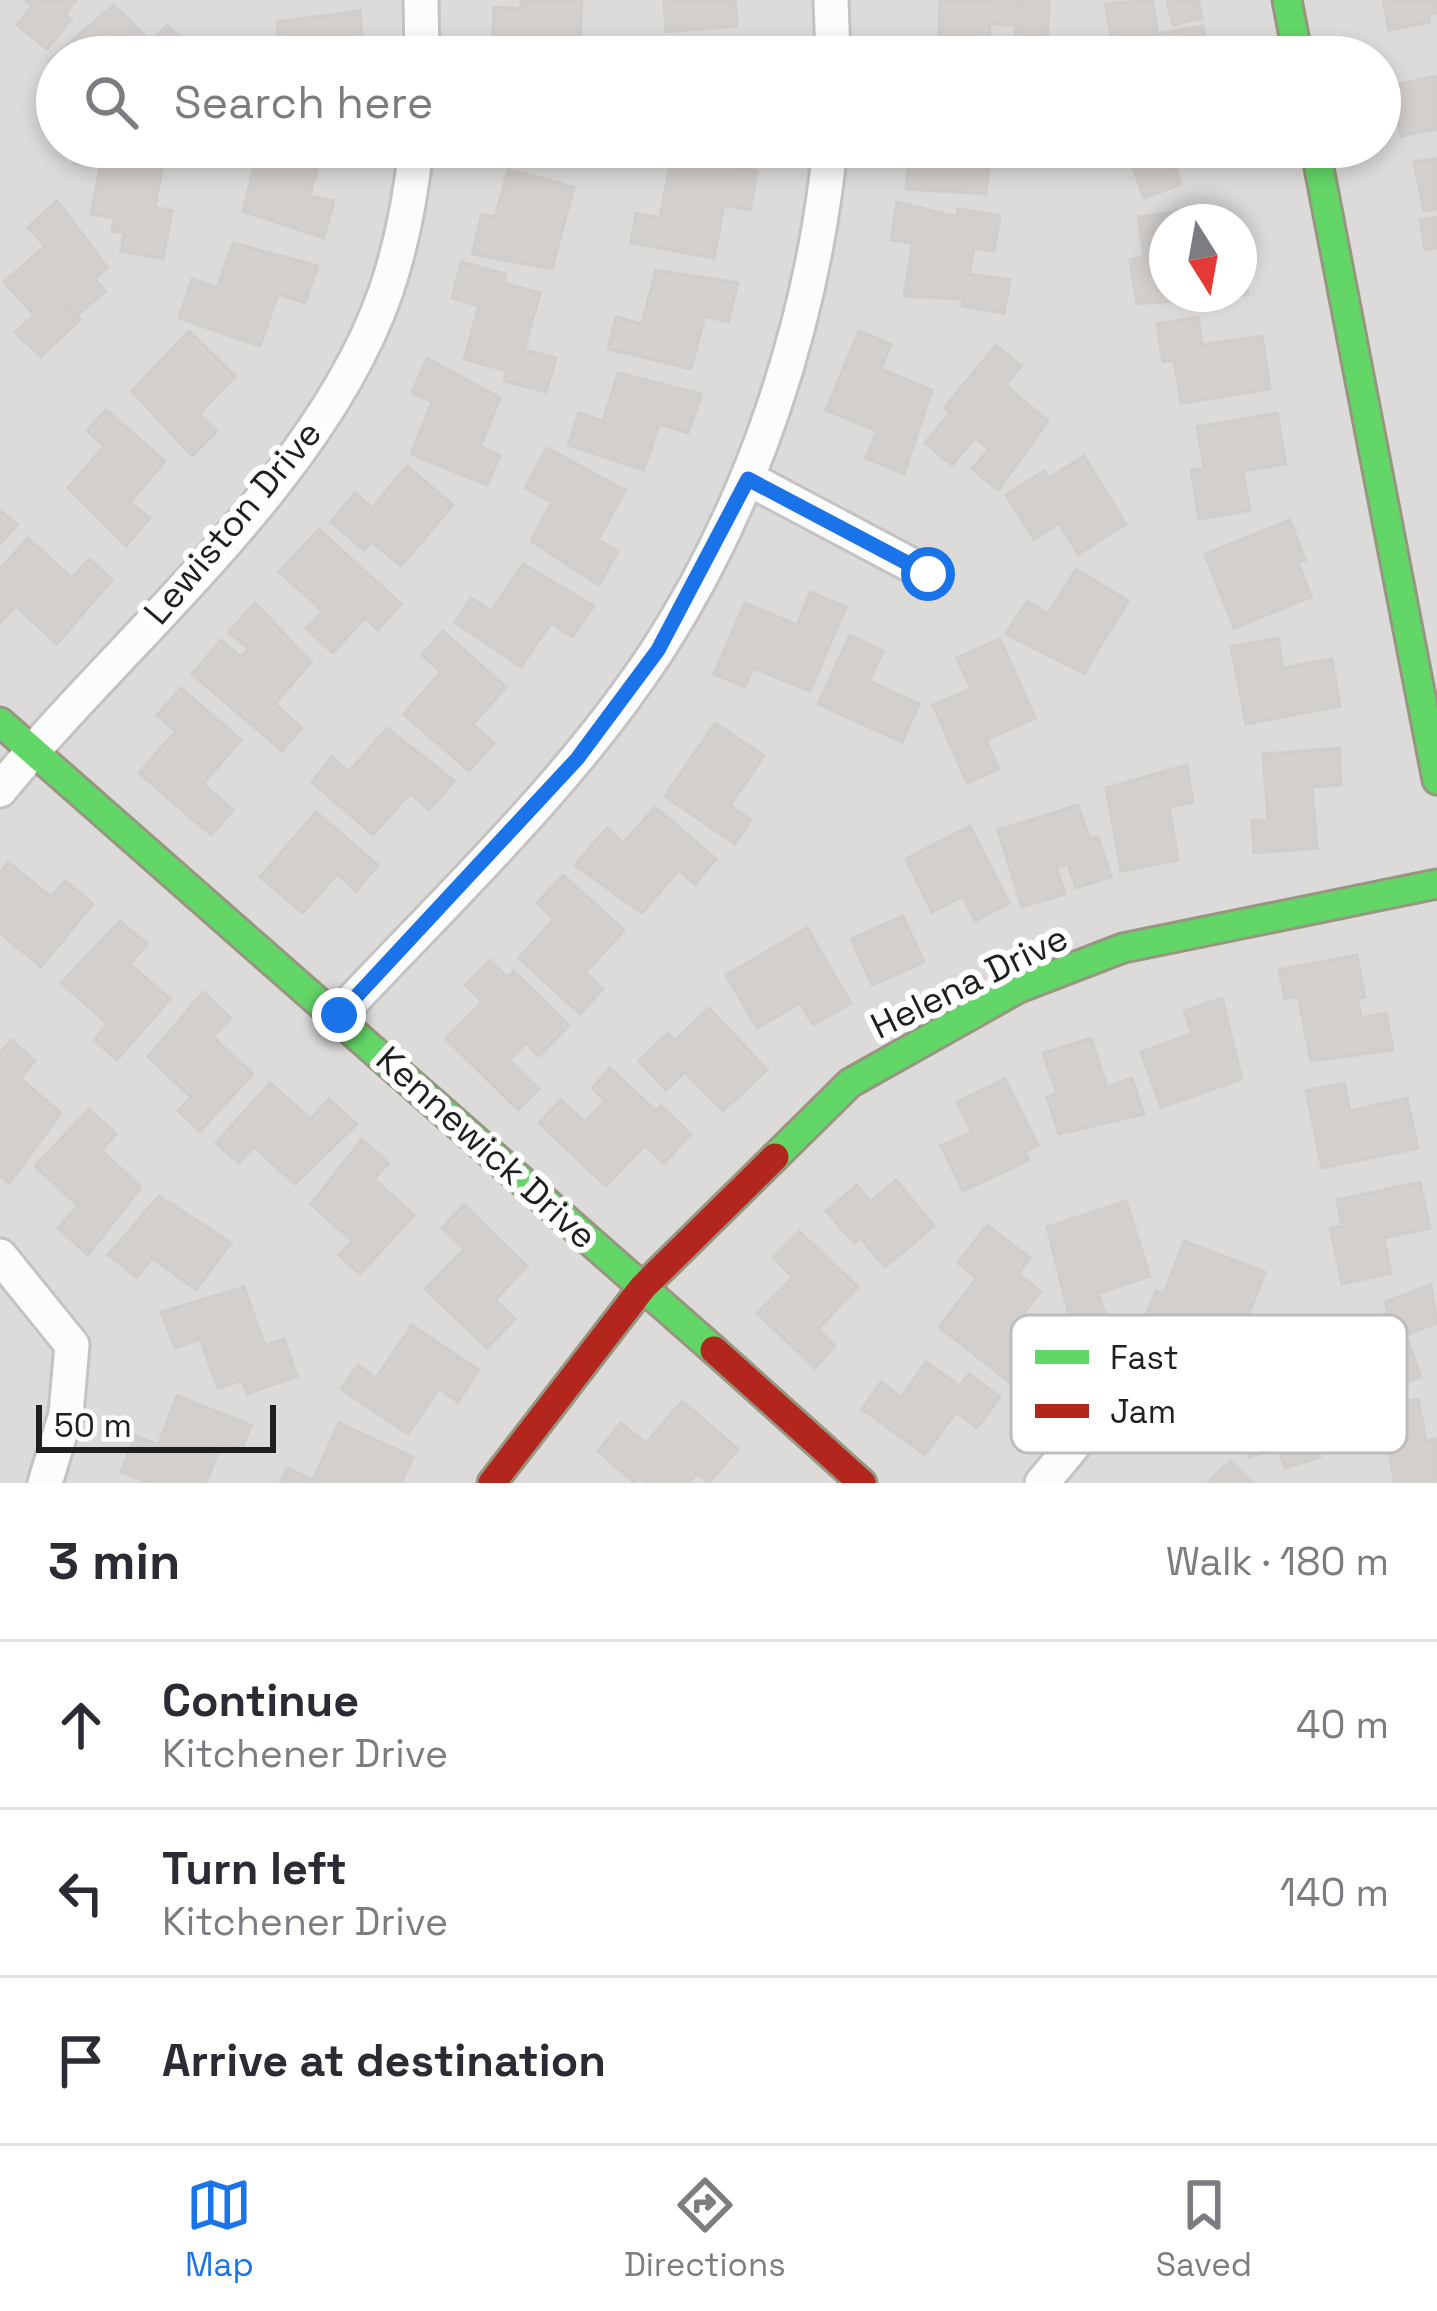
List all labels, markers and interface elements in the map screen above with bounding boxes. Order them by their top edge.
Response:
search box [36,36,1401,168]
icon: search [78,69,144,135]
text: Search here [174,74,433,131]
north arrow [1149,204,1257,312]
street label: Lewiston Drive [134,411,332,634]
route start [901,547,955,601]
street label: Helena Drive [863,914,1075,1049]
route end [312,988,366,1042]
street label: Kennewick Drive [366,1036,606,1259]
legend [1011,1315,1407,1453]
text: Fast [1110,1337,1179,1379]
text: Jam [1110,1391,1176,1433]
scale bar [36,1399,276,1452]
text: 50 m [54,1405,132,1447]
text: 3 min [48,1529,181,1594]
text: Walk · 180 m [1166,1537,1389,1586]
text: Continue [162,1672,359,1729]
icon: ahead [48,1692,114,1758]
text: 40 m [1296,1700,1389,1749]
text: Kitchener Drive [162,1729,448,1778]
text: Turn left [162,1840,347,1897]
icon: left [48,1860,114,1926]
text: 140 m [1280,1868,1389,1917]
text: Kitchener Drive [162,1897,448,1946]
icon: arrive [48,2028,114,2094]
text: Arrive at destination [162,2032,606,2089]
tab: Map [185,2172,254,2286]
tab: Directions [624,2172,786,2286]
tab: Saved [1156,2172,1252,2286]

